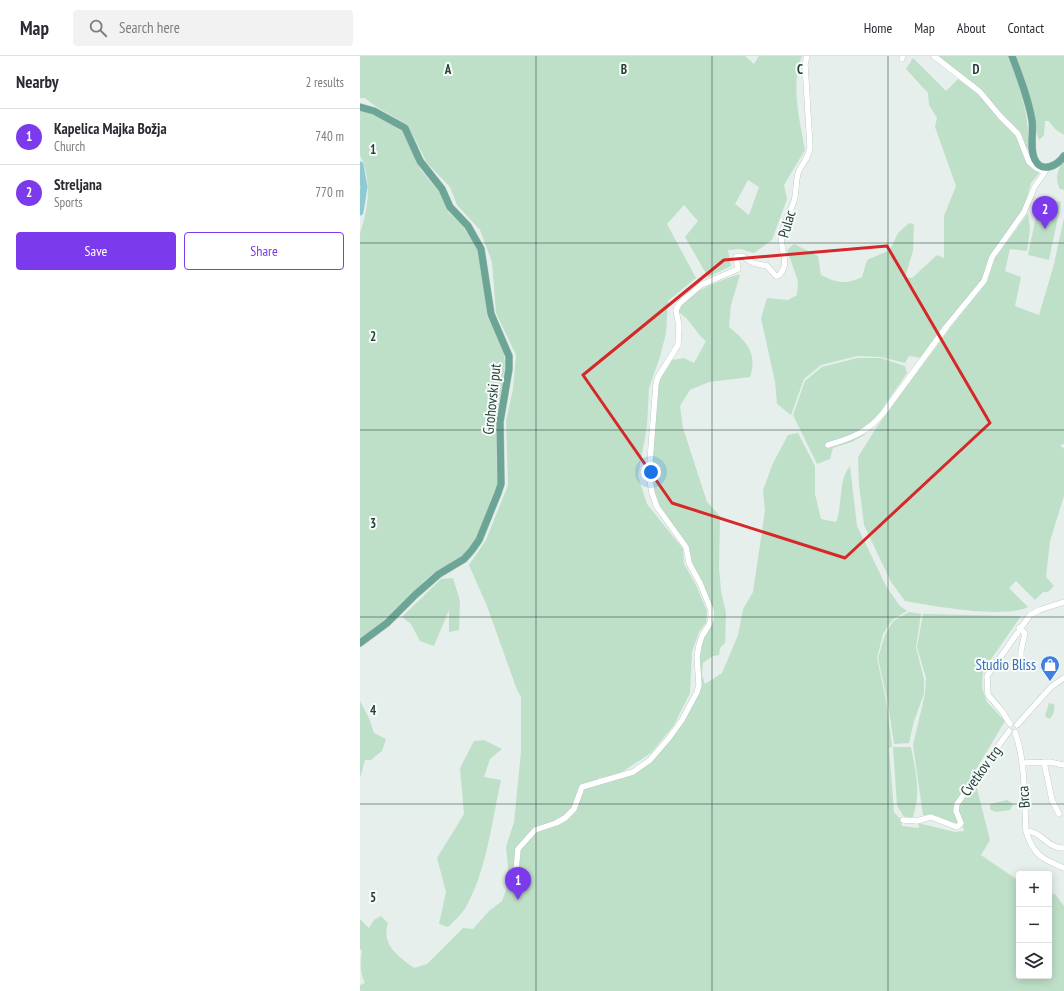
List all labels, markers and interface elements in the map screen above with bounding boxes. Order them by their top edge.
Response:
search box [73,10,353,46]
text: Map [20,16,49,40]
icon: search [87,17,109,39]
text: Search here [119,18,180,37]
text: Home [864,19,892,37]
text: Map [914,19,935,37]
text: About [957,19,986,37]
text: Contact [1008,19,1044,37]
text: A [444,61,452,78]
text: B [621,61,627,78]
text: C [797,61,803,78]
text: D [973,61,980,78]
text: Nearby [16,71,59,93]
text: 2 results [305,74,344,91]
text: Kapelica Majka Božja [54,119,167,138]
text: 1 [26,128,32,145]
text: 740 m [315,128,344,145]
text: Church [54,138,85,155]
text: 1 [370,141,376,158]
text: Streljana [54,175,102,194]
text: 2 [26,184,32,201]
text: 770 m [315,184,344,201]
text: Sports [54,194,83,211]
pin: 2 [1032,196,1058,229]
street label: Pulac [774,207,800,240]
button: Save [16,232,176,270]
button: Share [184,232,344,270]
text: 2 [370,328,376,345]
street label: Grohovski put [478,363,505,435]
your location [641,462,661,482]
text: 3 [370,515,376,532]
shop icon: Studio Bliss [1039,654,1061,682]
place label: Studio Bliss [976,655,1036,674]
text: 4 [370,702,377,719]
street label: Cvetkov trg [956,742,1005,800]
street label: Brca [1013,785,1034,809]
pin: 1 [505,867,531,900]
map controls [1016,871,1052,979]
button: + [1016,871,1052,907]
text: 5 [370,889,376,906]
button: − [1016,907,1052,943]
button: layers [1016,943,1052,979]

